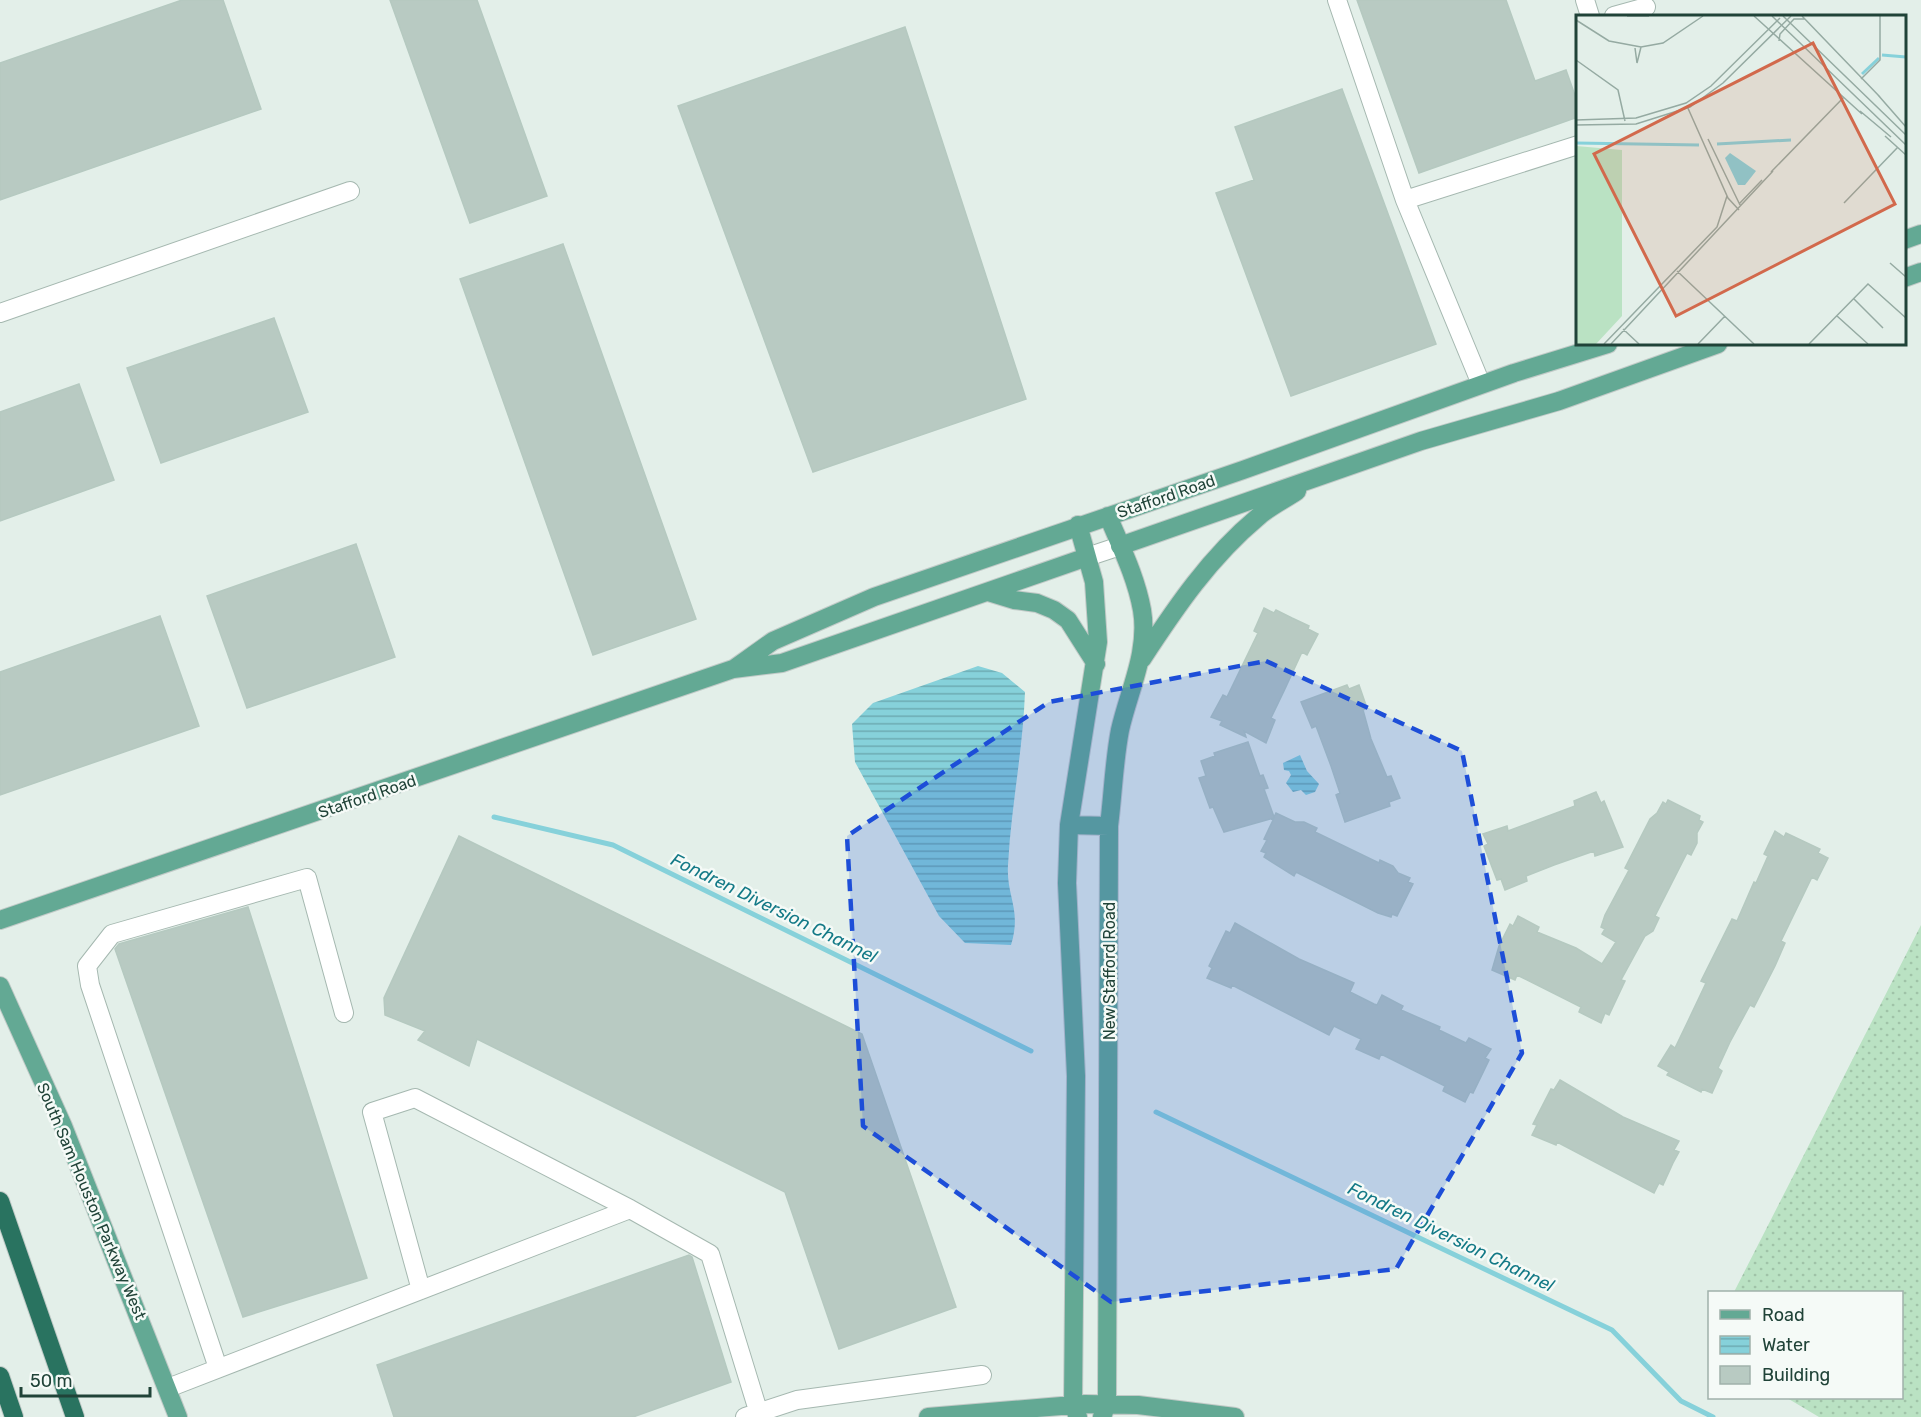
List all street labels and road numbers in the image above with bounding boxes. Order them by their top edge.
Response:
street label: Stafford Road [1115,471,1218,522]
street label: Stafford Road [316,771,419,822]
street label: New Stafford Road [1100,902,1119,1040]
street label: South Sam Houston Parkway West [33,1080,150,1323]

